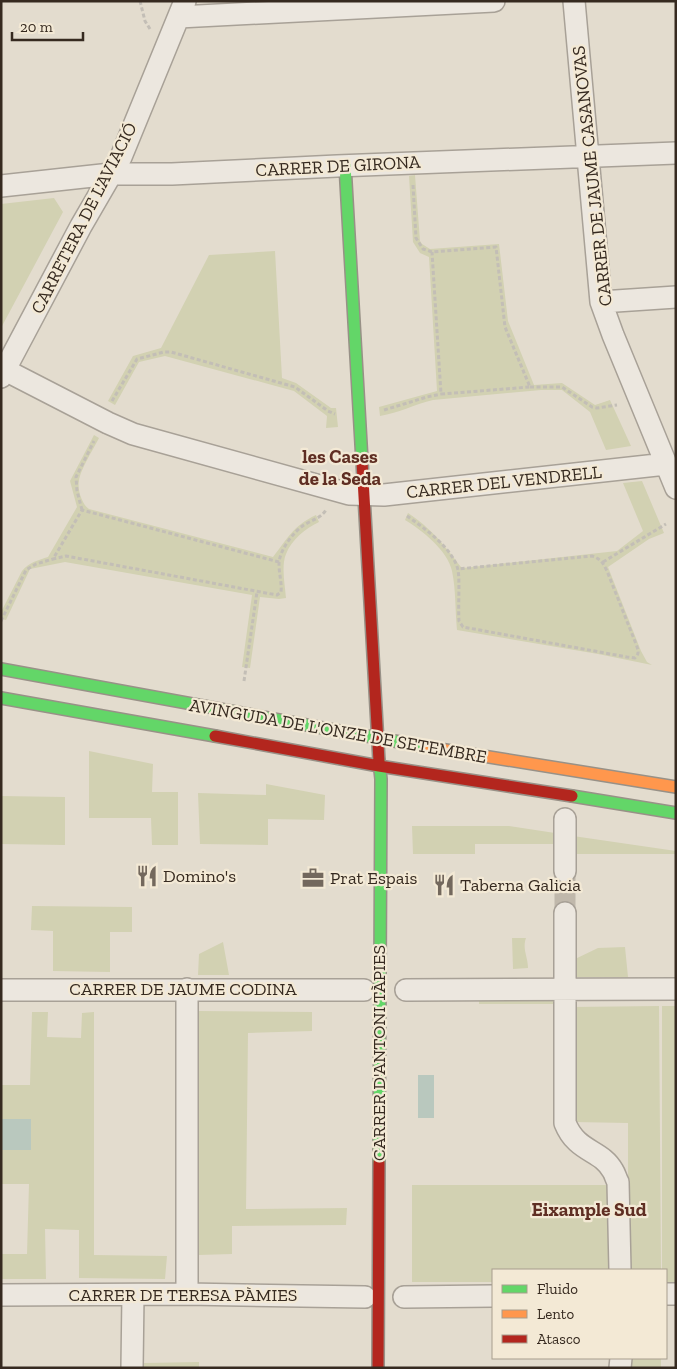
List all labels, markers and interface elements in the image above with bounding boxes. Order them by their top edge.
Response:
scale bar [12,10,84,42]
text: 20 m [20,18,53,36]
street label: CARRER DE JAUME CASANOVAS [567,45,617,307]
street label: CARRETERA DE L'AVIACIÓ [26,119,142,317]
street label: CARRER DE GIRONA [255,151,421,181]
district label: les Cases de la Seda [299,445,382,490]
street label: CARRER DEL VENDRELL [405,461,603,503]
street label: AVINGUDA DE L'ONZE DE SETEMBRE [188,694,488,768]
restaurant icon: Domino's [134,863,160,889]
place label: Domino's [163,865,236,887]
office icon: Prat Espais [300,865,326,891]
place label: Prat Espais [330,867,417,889]
restaurant icon: Taberna Galicia [431,872,457,898]
place label: Taberna Galicia [460,874,581,896]
street label: CARRER D'ANTONI TÀPIES [368,945,390,1161]
street label: CARRER DE JAUME CODINA [69,978,297,1000]
district label: Eixample Sud [532,1198,647,1221]
legend [492,1269,667,1359]
text: Fluido [537,1280,578,1298]
street label: CARRER DE TERESA PÀMIES [69,1284,297,1306]
text: Lento [537,1305,574,1323]
text: Atasco [537,1330,581,1348]

